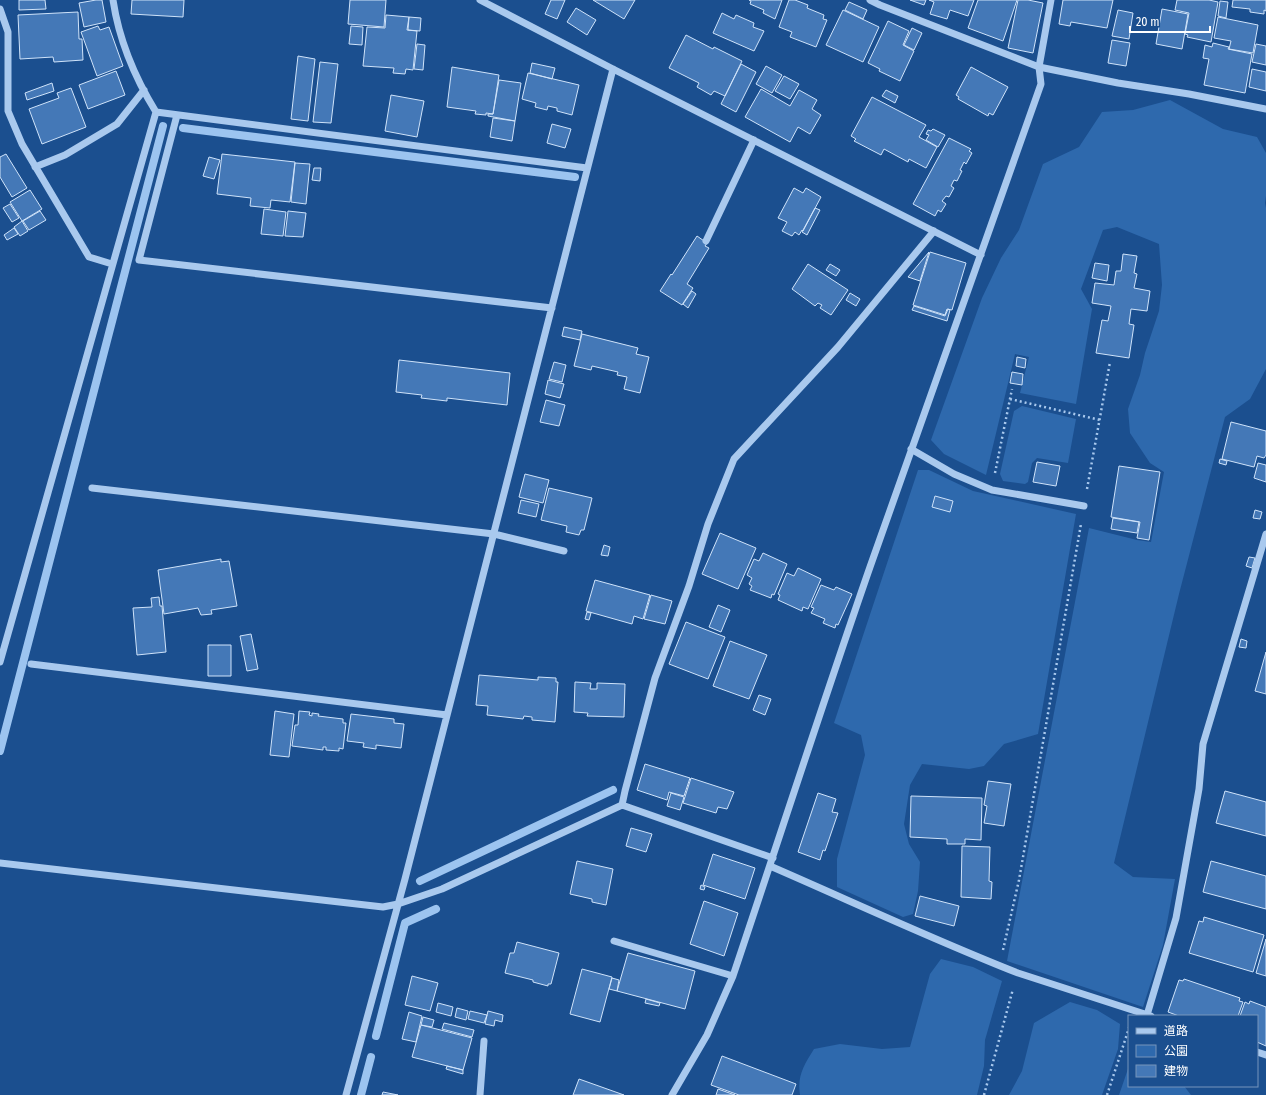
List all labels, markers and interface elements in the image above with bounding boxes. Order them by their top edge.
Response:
scale bar [1130,8,1210,34]
text: 20 m [1136,15,1160,29]
legend [1128,1015,1258,1087]
text: 道路 [1164,1024,1188,1038]
text: 公園 [1164,1044,1188,1058]
text: 建物 [1164,1064,1188,1078]

